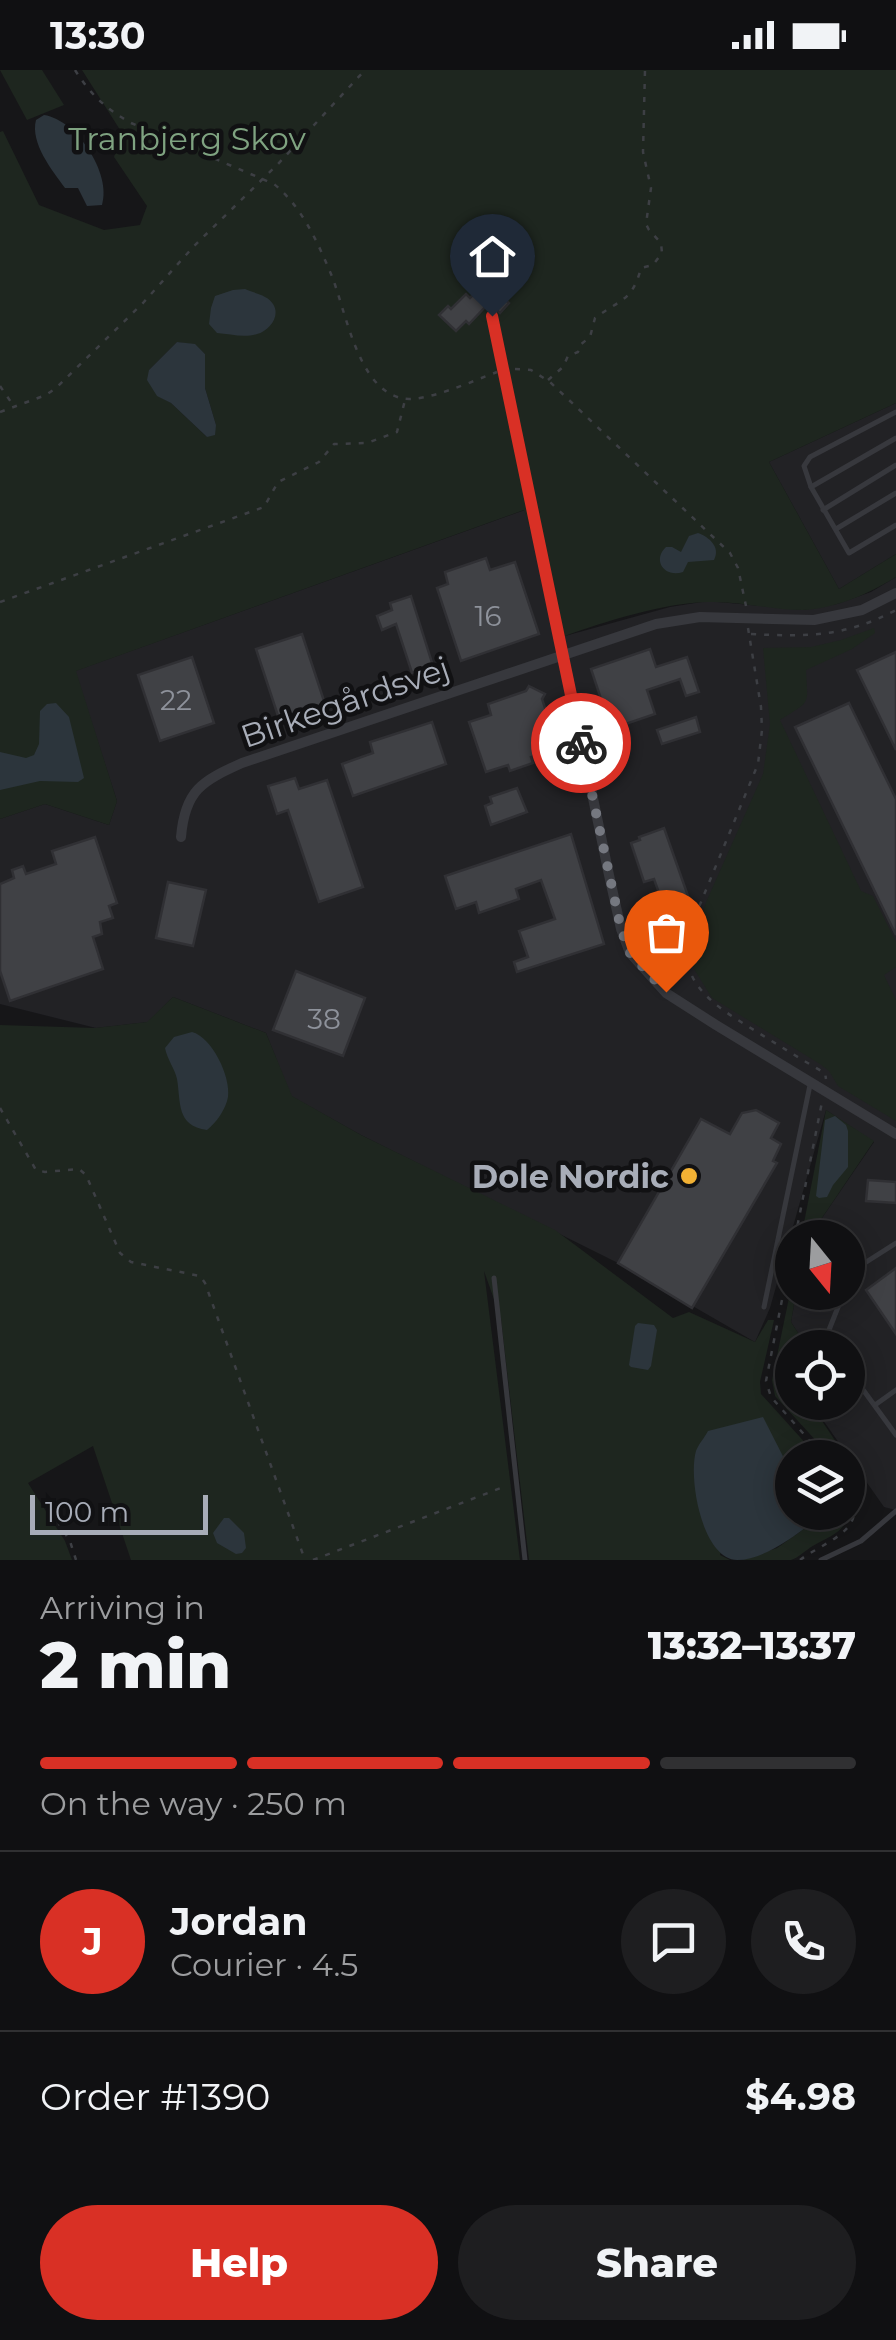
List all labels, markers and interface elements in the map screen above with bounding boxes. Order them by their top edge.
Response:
text: 13:30 [50,12,146,59]
park label: Tranbjerg Skov [68,119,306,158]
pin [450,214,535,317]
icon: home [465,229,520,284]
house number: 16 [474,599,502,633]
street label: Birkegårdsvej [236,648,454,756]
house number: 22 [160,683,192,717]
courier [531,693,631,793]
icon: bike [554,716,609,771]
pin [624,890,709,993]
icon: bag [639,905,694,960]
house number: 38 [307,1002,341,1036]
place label: Dole Nordic [472,1157,669,1196]
marker: Dole Nordic [678,1165,700,1187]
north arrow [775,1220,865,1310]
map controls [775,1220,865,1530]
button: locate [775,1330,865,1420]
button: layers [775,1440,865,1530]
scale bar [30,1490,208,1534]
text: 100 m [45,1495,129,1529]
text: Arriving in [40,1588,205,1627]
text: 13:32–13:37 [648,1622,856,1669]
text: 2 min [40,1625,231,1704]
text: On the way · 250 m [40,1784,347,1823]
button: chat [621,1889,726,1994]
button: phone [751,1889,856,1994]
text: Jordan [170,1898,308,1945]
text: J [82,1918,103,1965]
text: Courier · 4.5 [170,1945,358,1984]
text: Order #1390 [40,2073,270,2120]
text: $4.98 [745,2073,856,2120]
button: Help [40,2205,438,2320]
button: Share [458,2205,856,2320]

